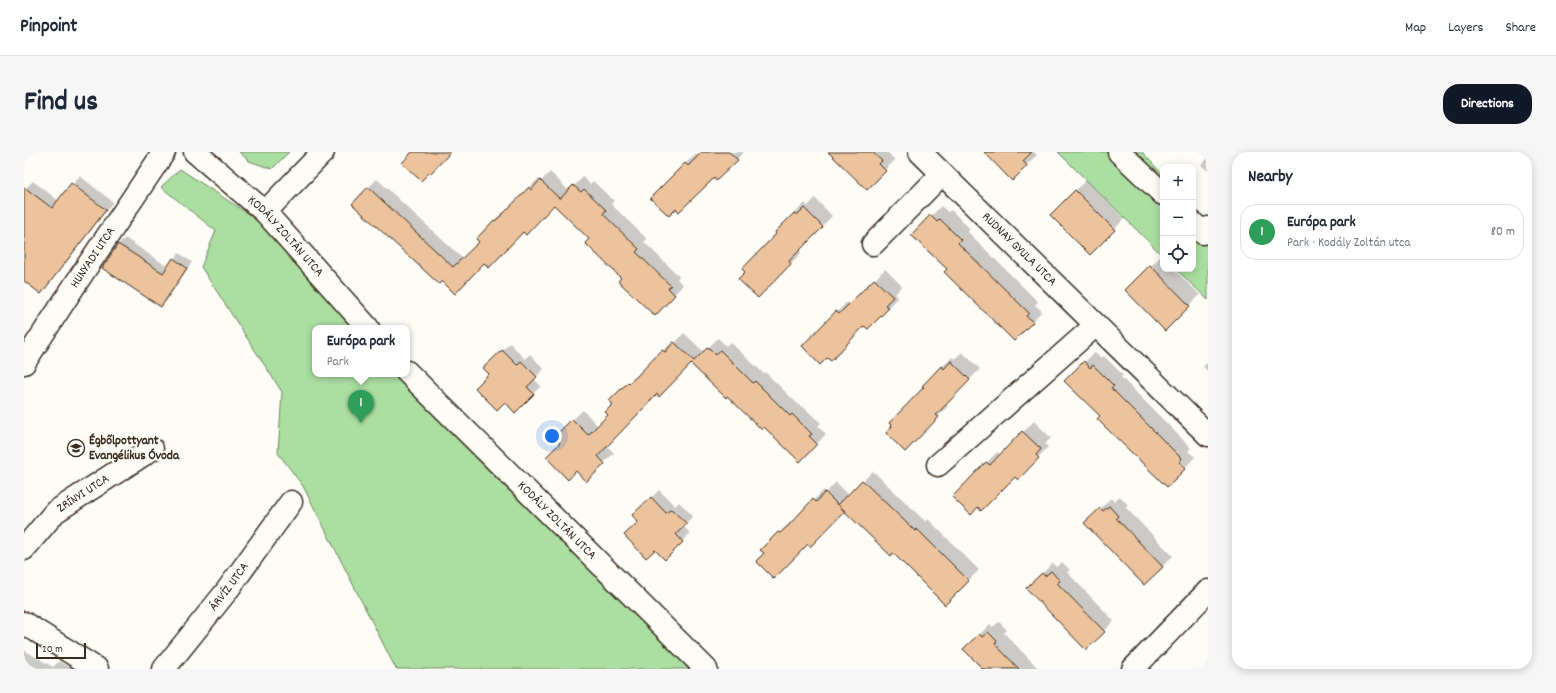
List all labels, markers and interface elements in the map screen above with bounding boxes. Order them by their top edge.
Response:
text: Pinpoint [20,14,77,41]
text: Map [1405,18,1426,38]
text: Layers [1448,18,1483,38]
text: Share [1505,18,1536,38]
text: Find us [24,84,98,124]
button: Directions [1443,84,1532,124]
map controls [1160,164,1196,272]
button: + [1160,164,1196,200]
text: Nearby [1248,166,1292,190]
street label: KODÁLY ZOLTÁN UTCA [243,191,328,281]
button: − [1160,200,1196,236]
street label: RUDNAY GYULA UTCA [977,208,1061,291]
text: Európa park [1287,212,1356,234]
street label: HUNYADI UTCA [66,223,120,292]
text: 1 [1261,223,1263,242]
text: 80 m [1491,223,1515,242]
text: Park · Kodály Zoltán utca [1287,234,1410,253]
button: locate [1160,236,1196,272]
popup [312,325,410,377]
text: Európa park [327,331,395,353]
text: Park [327,353,349,372]
pin: 1 [348,390,374,423]
your location [542,426,562,446]
place label: Égbőlpottyant Evangélikus Óvoda [89,432,180,466]
school or university icon: Égbőlpottyant Evangélikus Óvoda [66,438,86,458]
street label: ZRÍNYI UTCA [53,470,113,518]
street label: KODÁLY ZOLTÁN UTCA [513,477,601,564]
street label: ÁRVÍZ UTCA [205,558,254,615]
scale bar [36,641,86,660]
text: 20 m [42,642,63,658]

